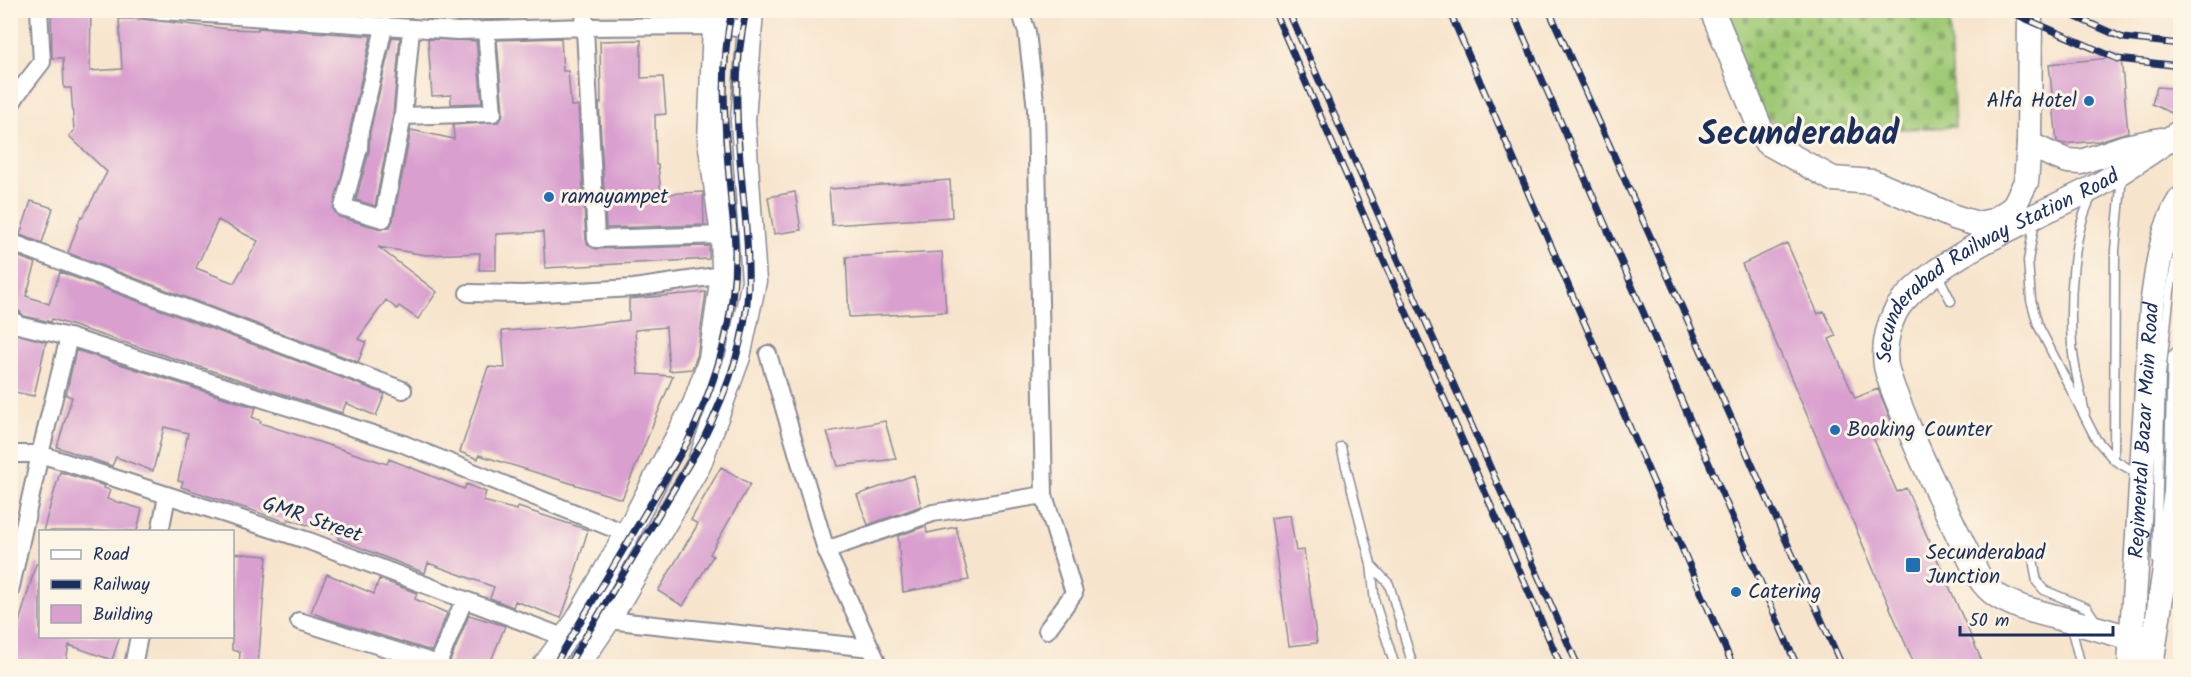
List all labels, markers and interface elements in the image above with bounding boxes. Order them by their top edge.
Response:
place label: Alfa Hotel [1987,85,2077,118]
marker: Alfa Hotel [2082,94,2096,108]
district label: Secunderabad [1699,109,1901,162]
street label: Secunderabad Railway Station Road [1869,160,2126,363]
place label: ramayampet [561,181,669,214]
marker: ramayampet [542,190,556,204]
street label: Regimental Bazar Main Road [2120,301,2169,559]
place label: Booking Counter [1847,414,1993,447]
marker: Booking Counter [1828,423,1842,437]
street label: GMR Street [258,488,367,553]
legend [39,530,234,638]
place label: Secunderabad Junction [1926,537,2046,594]
text: Road [93,541,130,570]
marker: Secunderabad Junction [1904,556,1922,574]
text: Railway [93,571,150,600]
place label: Catering [1748,576,1821,609]
marker: Catering [1729,585,1743,599]
scale bar [1960,599,2113,637]
text: Building [93,601,153,630]
text: 50 m [1969,607,2009,636]

